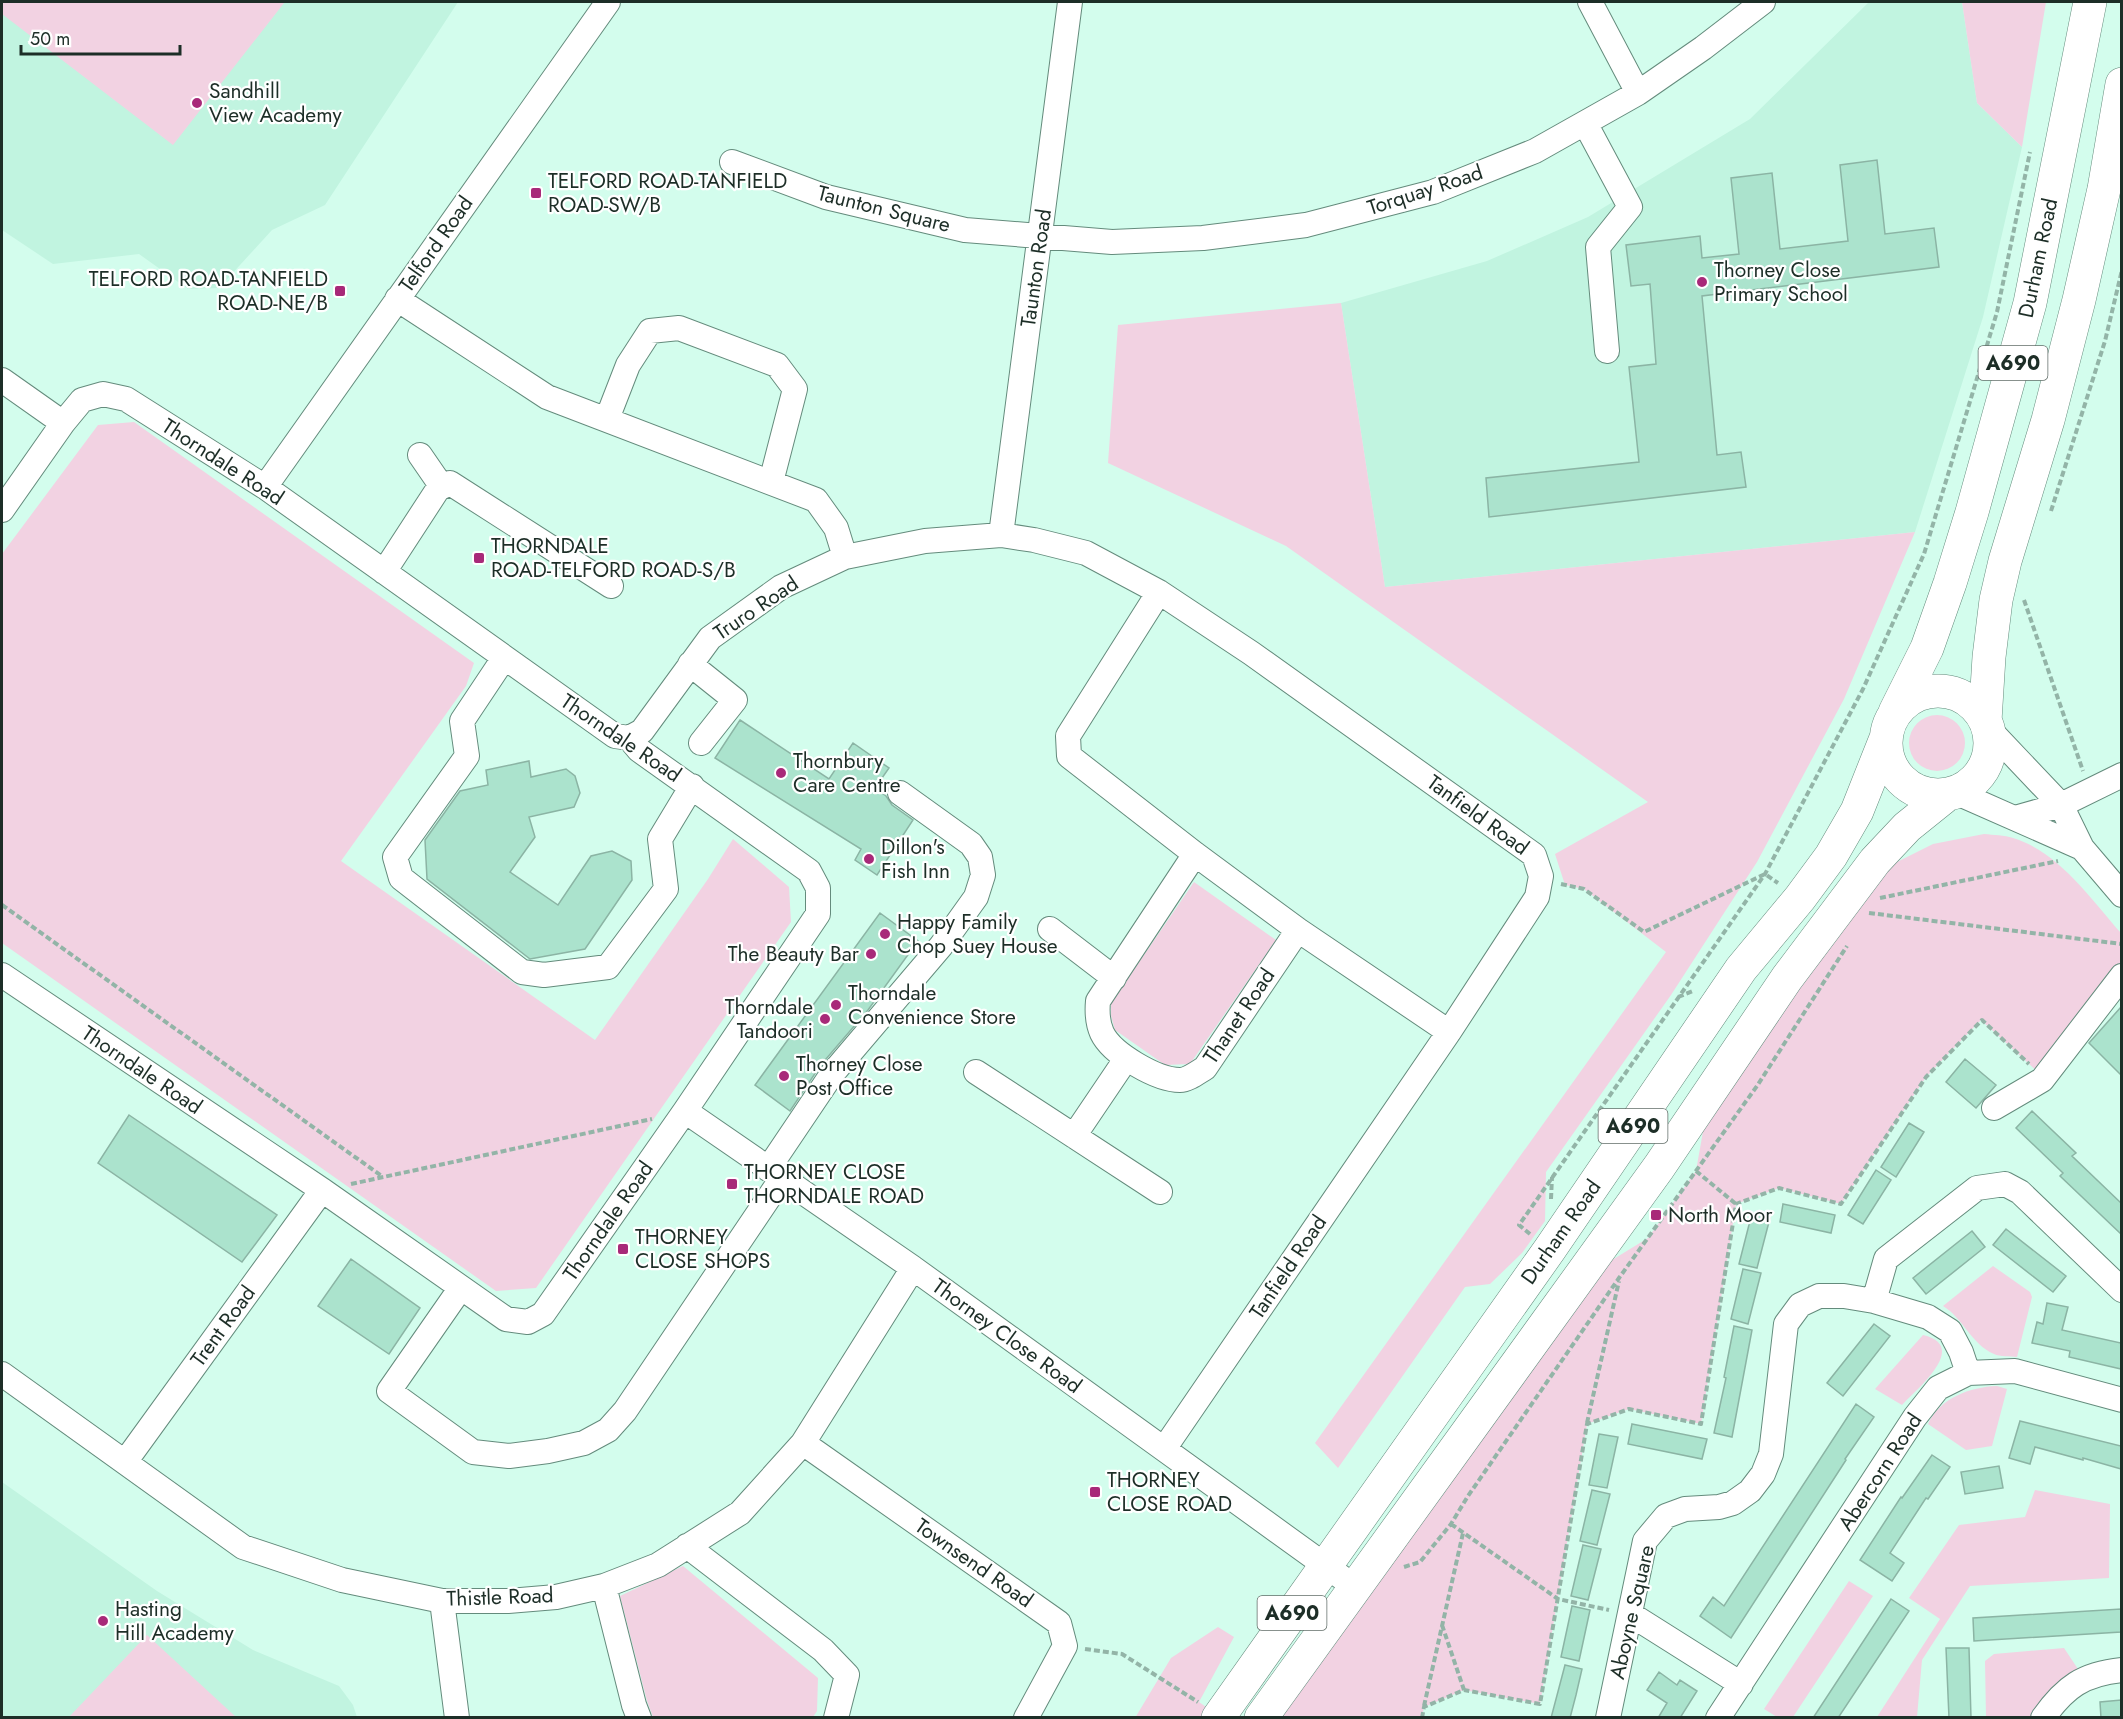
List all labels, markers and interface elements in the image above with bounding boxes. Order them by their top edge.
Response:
scale bar [21,18,180,56]
text: 50 m [30,26,70,52]
place label: Sandhill View Academy [209,76,342,130]
marker: Sandhill View Academy [190,96,204,110]
street label: Torquay Road [1363,157,1487,223]
place label: TELFORD ROAD-TANFIELD ROAD-SW/B [548,166,787,220]
street label: Taunton Square [814,178,954,240]
marker: TELFORD ROAD-TANFIELD ROAD-SW/B [529,186,543,200]
street label: Telford Road [392,190,480,298]
street label: Durham Road [2011,195,2065,321]
street label: Taunton Road [1013,207,1059,329]
place label: Thorney Close Primary School [1714,255,1848,309]
place label: TELFORD ROAD-TANFIELD ROAD-NE/B [89,264,328,318]
marker: Thorney Close Primary School [1695,275,1709,289]
marker: TELFORD ROAD-TANFIELD ROAD-NE/B [333,284,347,298]
road number: A690 [1978,346,2048,380]
street label: Thorndale Road [156,411,290,513]
place label: THORNDALE ROAD-TELFORD ROAD-S/B [491,531,736,585]
marker: THORNDALE ROAD-TELFORD ROAD-S/B [472,551,486,565]
street label: Truro Road [708,569,804,647]
street label: Thorndale Road [555,686,687,790]
place label: Thornbury Care Centre [793,746,901,800]
marker: Thornbury Care Centre [774,766,788,780]
street label: Tanfield Road [1421,768,1535,862]
place label: Dillon's Fish Inn [881,832,950,886]
marker: Dillon's Fish Inn [862,852,876,866]
place label: Happy Family Chop Suey House [897,907,1058,961]
marker: Happy Family Chop Suey House [878,927,892,941]
place label: The Beauty Bar [728,939,860,969]
marker: The Beauty Bar [864,947,878,961]
street label: Thanet Road [1196,962,1282,1070]
place label: Thorndale Convenience Store [848,978,1016,1032]
place label: Thorndale Tandoori [725,992,813,1046]
marker: Thorndale Convenience Store [829,998,843,1012]
marker: Thorndale Tandoori [818,1012,832,1026]
street label: Thorndale Road [76,1018,208,1122]
place label: Thorney Close Post Office [796,1049,923,1103]
marker: Thorney Close Post Office [777,1069,791,1083]
road number: A690 [1598,1109,1668,1143]
street label: Thorndale Road [556,1155,660,1287]
place label: THORNEY CLOSE THORNDALE ROAD [744,1157,924,1211]
street label: Durham Road [1514,1174,1608,1290]
marker: THORNEY CLOSE THORNDALE ROAD [725,1177,739,1191]
place label: North Moor [1668,1200,1773,1230]
marker: North Moor [1649,1208,1663,1222]
street label: Tanfield Road [1242,1209,1334,1325]
place label: THORNEY CLOSE SHOPS [635,1222,770,1276]
marker: THORNEY CLOSE SHOPS [616,1242,630,1256]
street label: Thorney Close Road [926,1272,1088,1400]
street label: Trent Road [183,1279,263,1373]
street label: Abercorn Road [1831,1407,1929,1537]
place label: THORNEY CLOSE ROAD [1107,1465,1232,1519]
marker: THORNEY CLOSE ROAD [1088,1485,1102,1499]
street label: Townsend Road [909,1511,1039,1615]
street label: Aboyne Square [1602,1542,1662,1682]
street label: Thistle Road [446,1580,554,1614]
place label: Hasting Hill Academy [115,1594,234,1648]
road number: A690 [1258,1596,1326,1630]
marker: Hasting Hill Academy [96,1614,110,1628]

